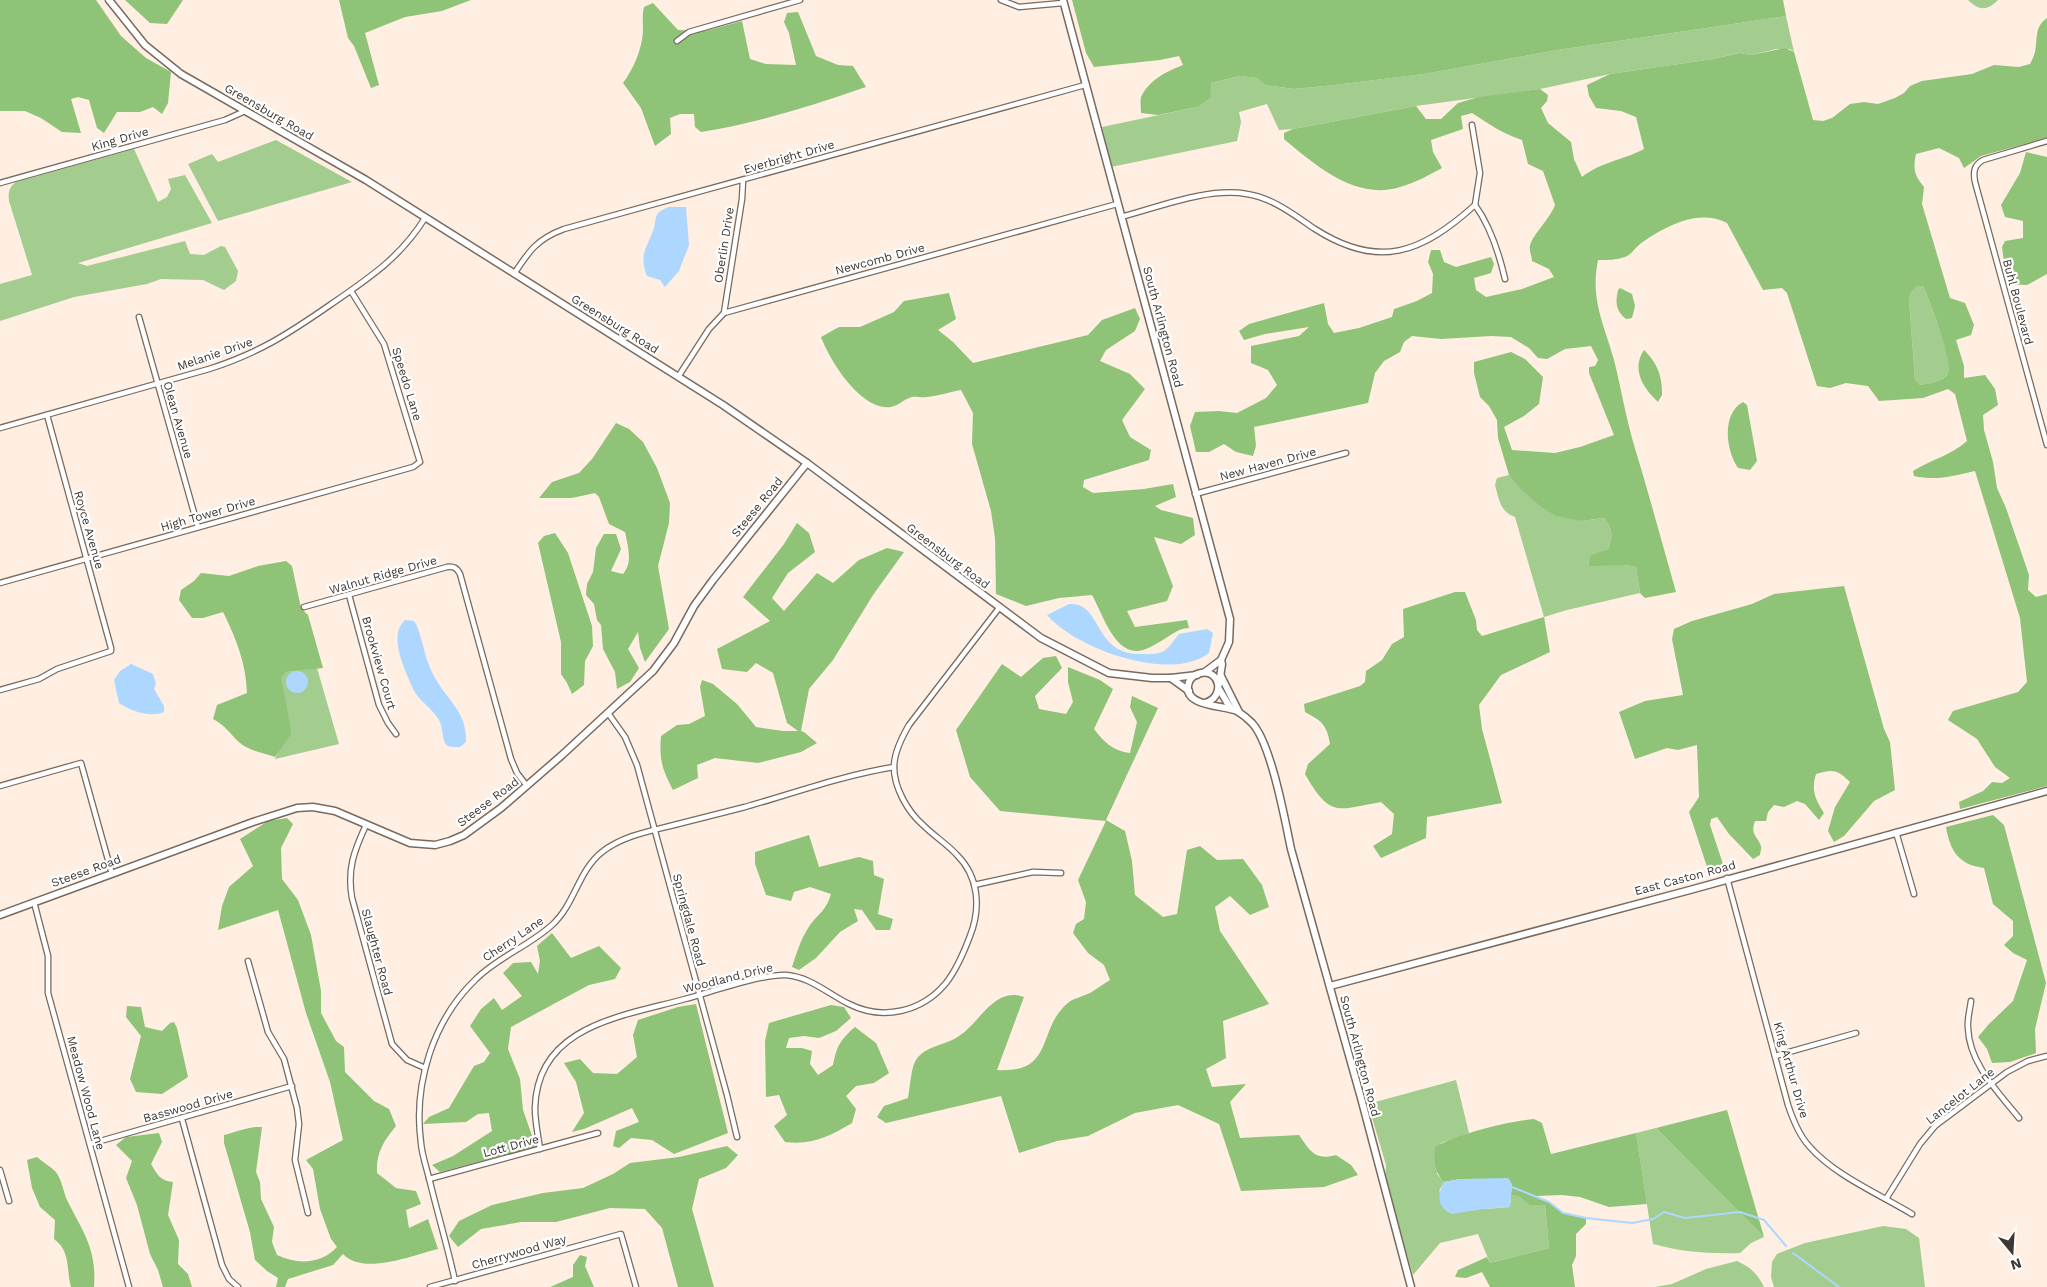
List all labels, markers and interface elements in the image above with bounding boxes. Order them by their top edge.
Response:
street label: Greensburg Road [222,81,316,143]
street label: King Drive [90,124,150,154]
street label: Everbright Drive [742,137,836,177]
street label: Oberlin Drive [711,206,737,284]
street label: Newcomb Drive [834,240,926,278]
street label: Buhl Boulevard [2000,258,2036,346]
street label: South Arlington Road [1140,265,1186,389]
street label: Greensburg Road [569,291,661,357]
street label: Melanie Drive [175,334,255,373]
street label: Speedo Lane [389,346,425,423]
street label: Olean Avenue [160,380,196,460]
street label: New Haven Drive [1218,444,1318,484]
street label: Steese Road [729,474,785,540]
street label: Royce Avenue [71,489,107,571]
street label: High Tower Drive [159,494,257,534]
street label: Greensburg Road [904,520,992,592]
street label: Walnut Ridge Drive [328,553,439,597]
street label: Brookview Court [359,615,399,711]
street label: Steese Road [455,774,521,830]
street label: Steese Road [49,852,123,890]
street label: East Caston Road [1633,858,1737,898]
street label: Springdale Road [670,872,708,968]
street label: Slaughter Road [359,907,395,997]
street label: Cherry Lane [480,913,546,965]
street label: Woodland Drive [681,960,775,996]
street label: South Arlington Road [1337,994,1383,1118]
street label: King Arthur Drive [1771,1020,1811,1120]
street label: Meadow Wood Lane [64,1034,108,1152]
street label: Lancelot Lane [1923,1065,1997,1127]
street label: Basswood Drive [142,1086,235,1125]
street label: Lott Drive [482,1132,541,1160]
north arrow [1987,1227,2037,1277]
street label: Cherrywood Way [470,1232,569,1272]
text: N [2009,1255,2023,1274]

